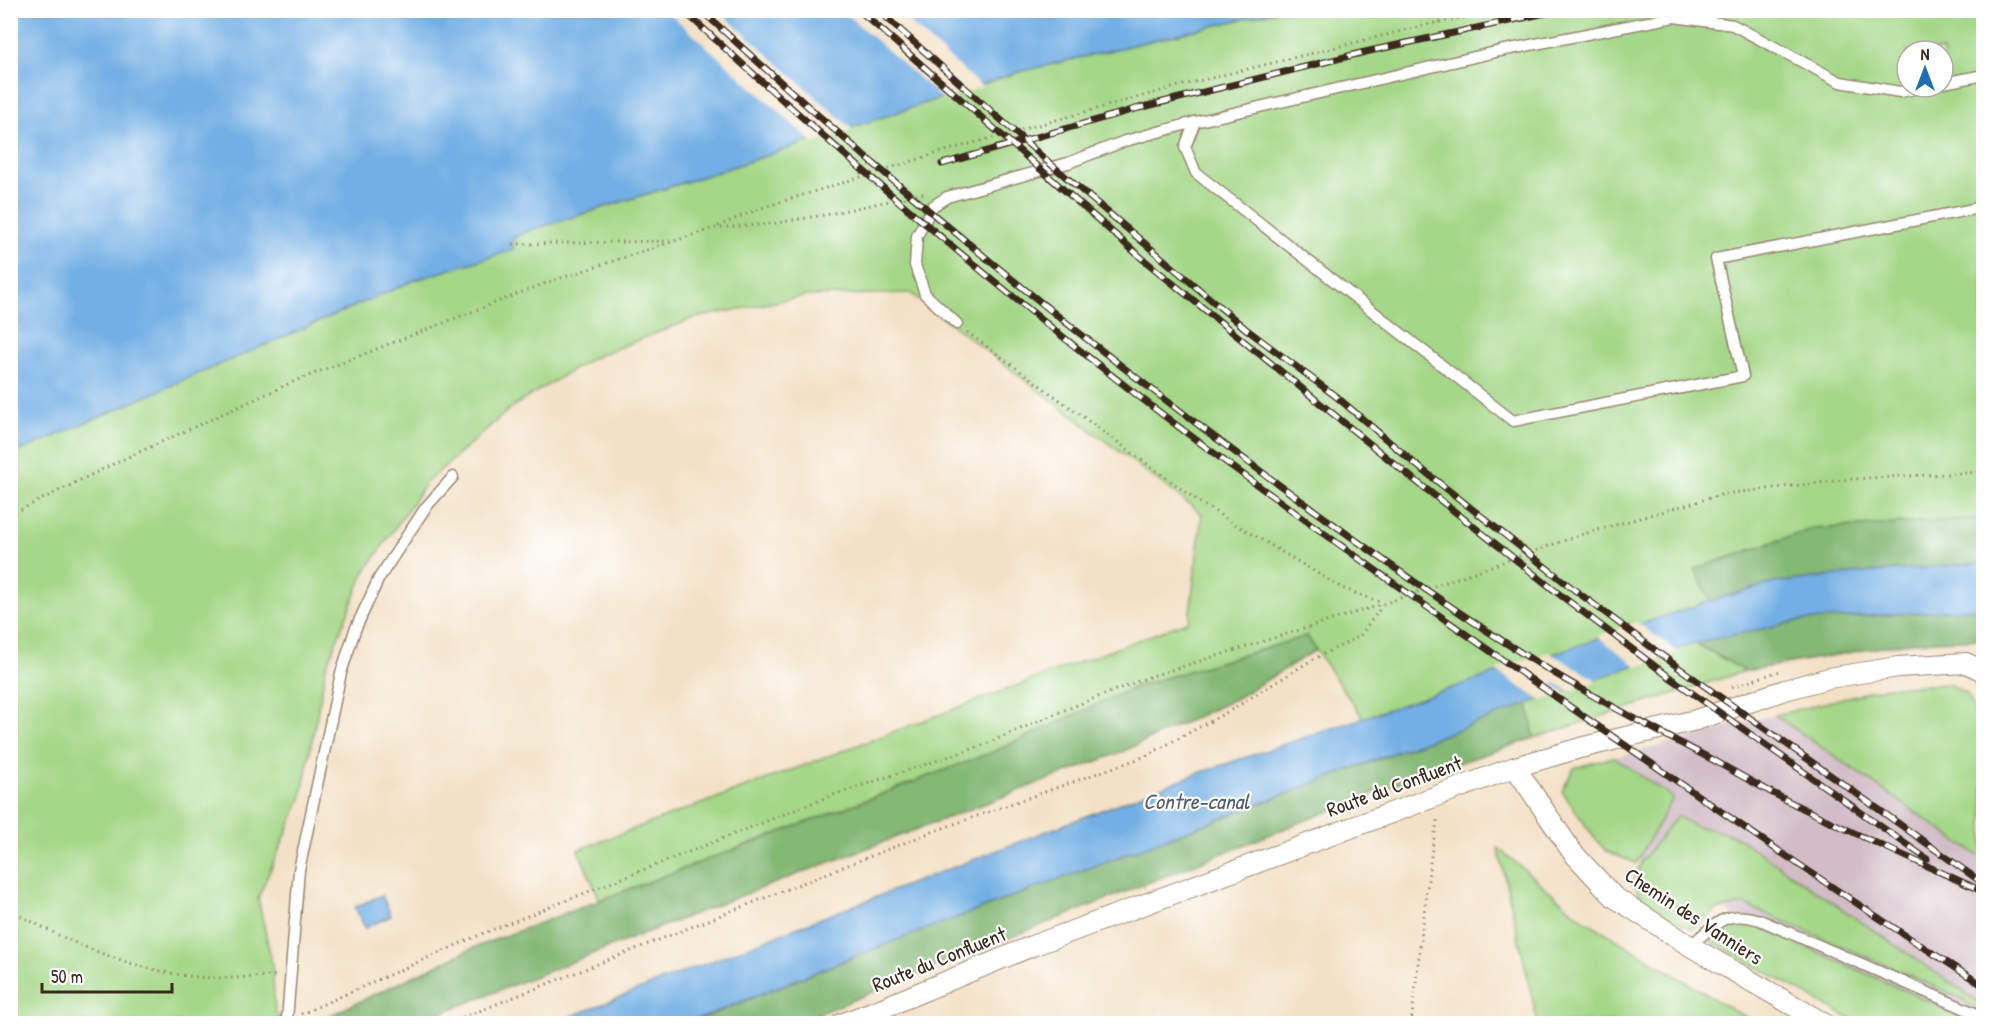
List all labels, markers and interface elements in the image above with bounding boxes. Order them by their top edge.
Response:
north arrow [1895,39,1955,99]
text: N [1921,43,1930,65]
street label: Route du Confluent [1322,748,1466,824]
water label: Contre-canal [1143,786,1250,816]
street label: Chemin des Vanniers [1619,860,1769,972]
street label: Route du Confluent [868,919,1011,999]
scale bar [42,956,172,994]
text: 50 m [51,964,83,989]

